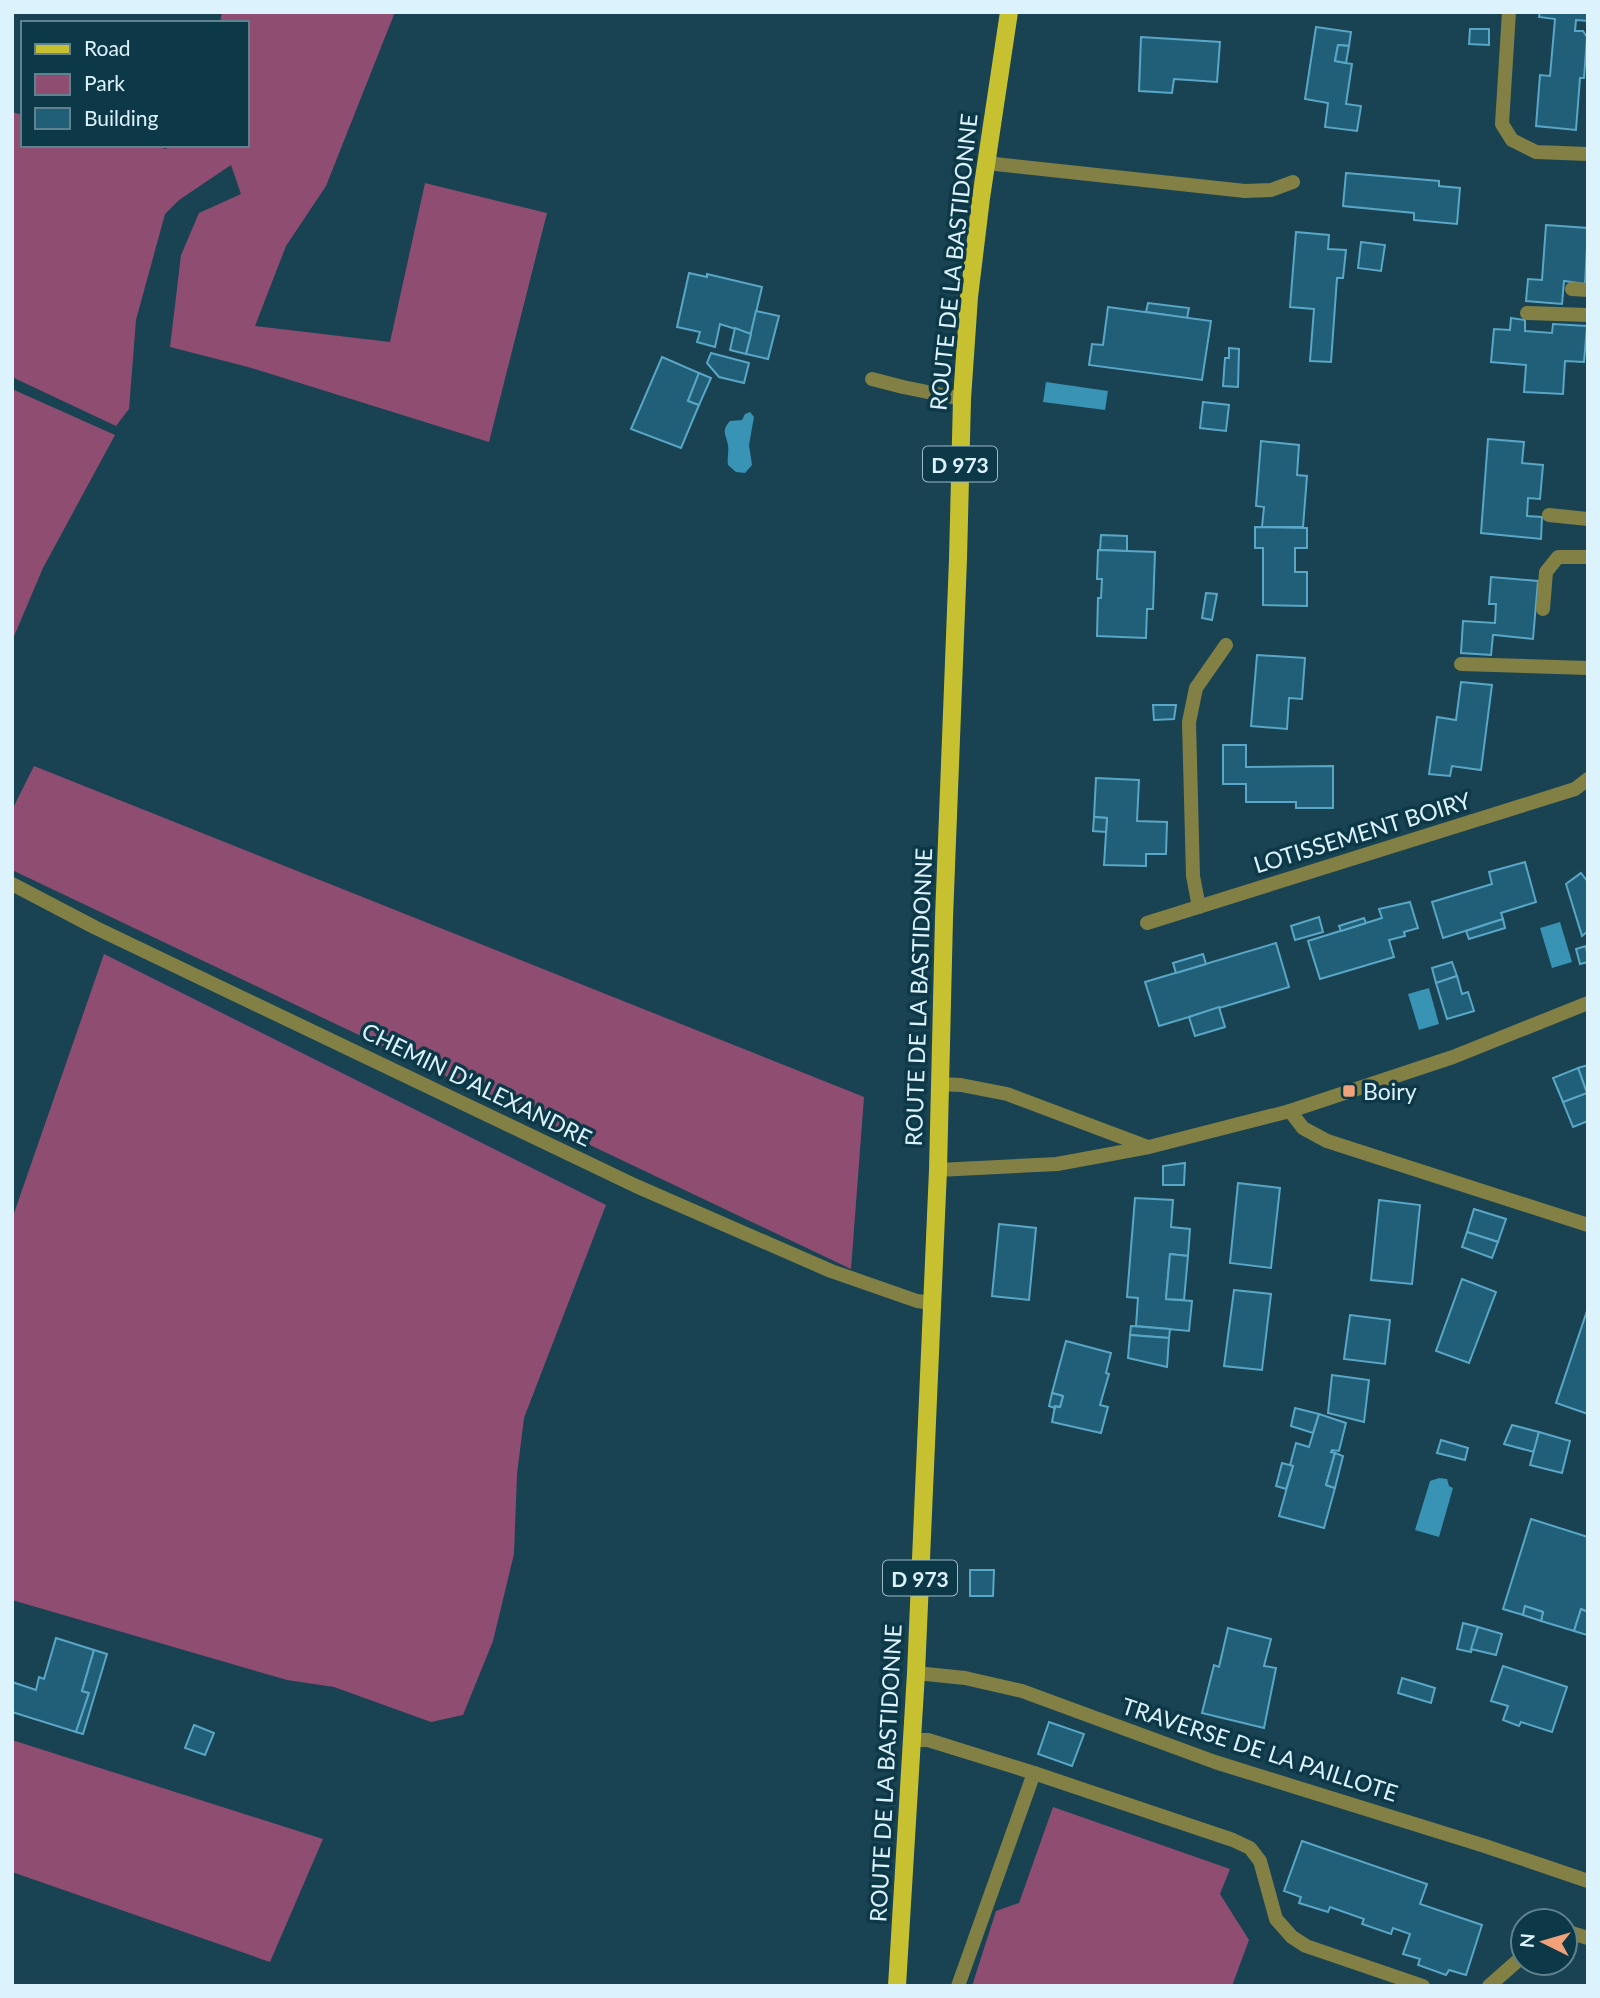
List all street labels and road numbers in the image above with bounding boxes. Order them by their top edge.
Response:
street label: ROUTE DE LA BASTIDONNE [923,112,983,412]
road number: D 973 [923,447,997,482]
street label: LOTISSEMENT BOIRY [1250,785,1475,878]
street label: ROUTE DE LA BASTIDONNE [899,847,937,1147]
street label: CHEMIN D'ALEXANDRE [358,1016,596,1152]
road number: D 973 [883,1560,957,1596]
street label: ROUTE DE LA BASTIDONNE [863,1623,907,1923]
street label: TRAVERSE DE LA PAILLOTE [1119,1691,1401,1807]

